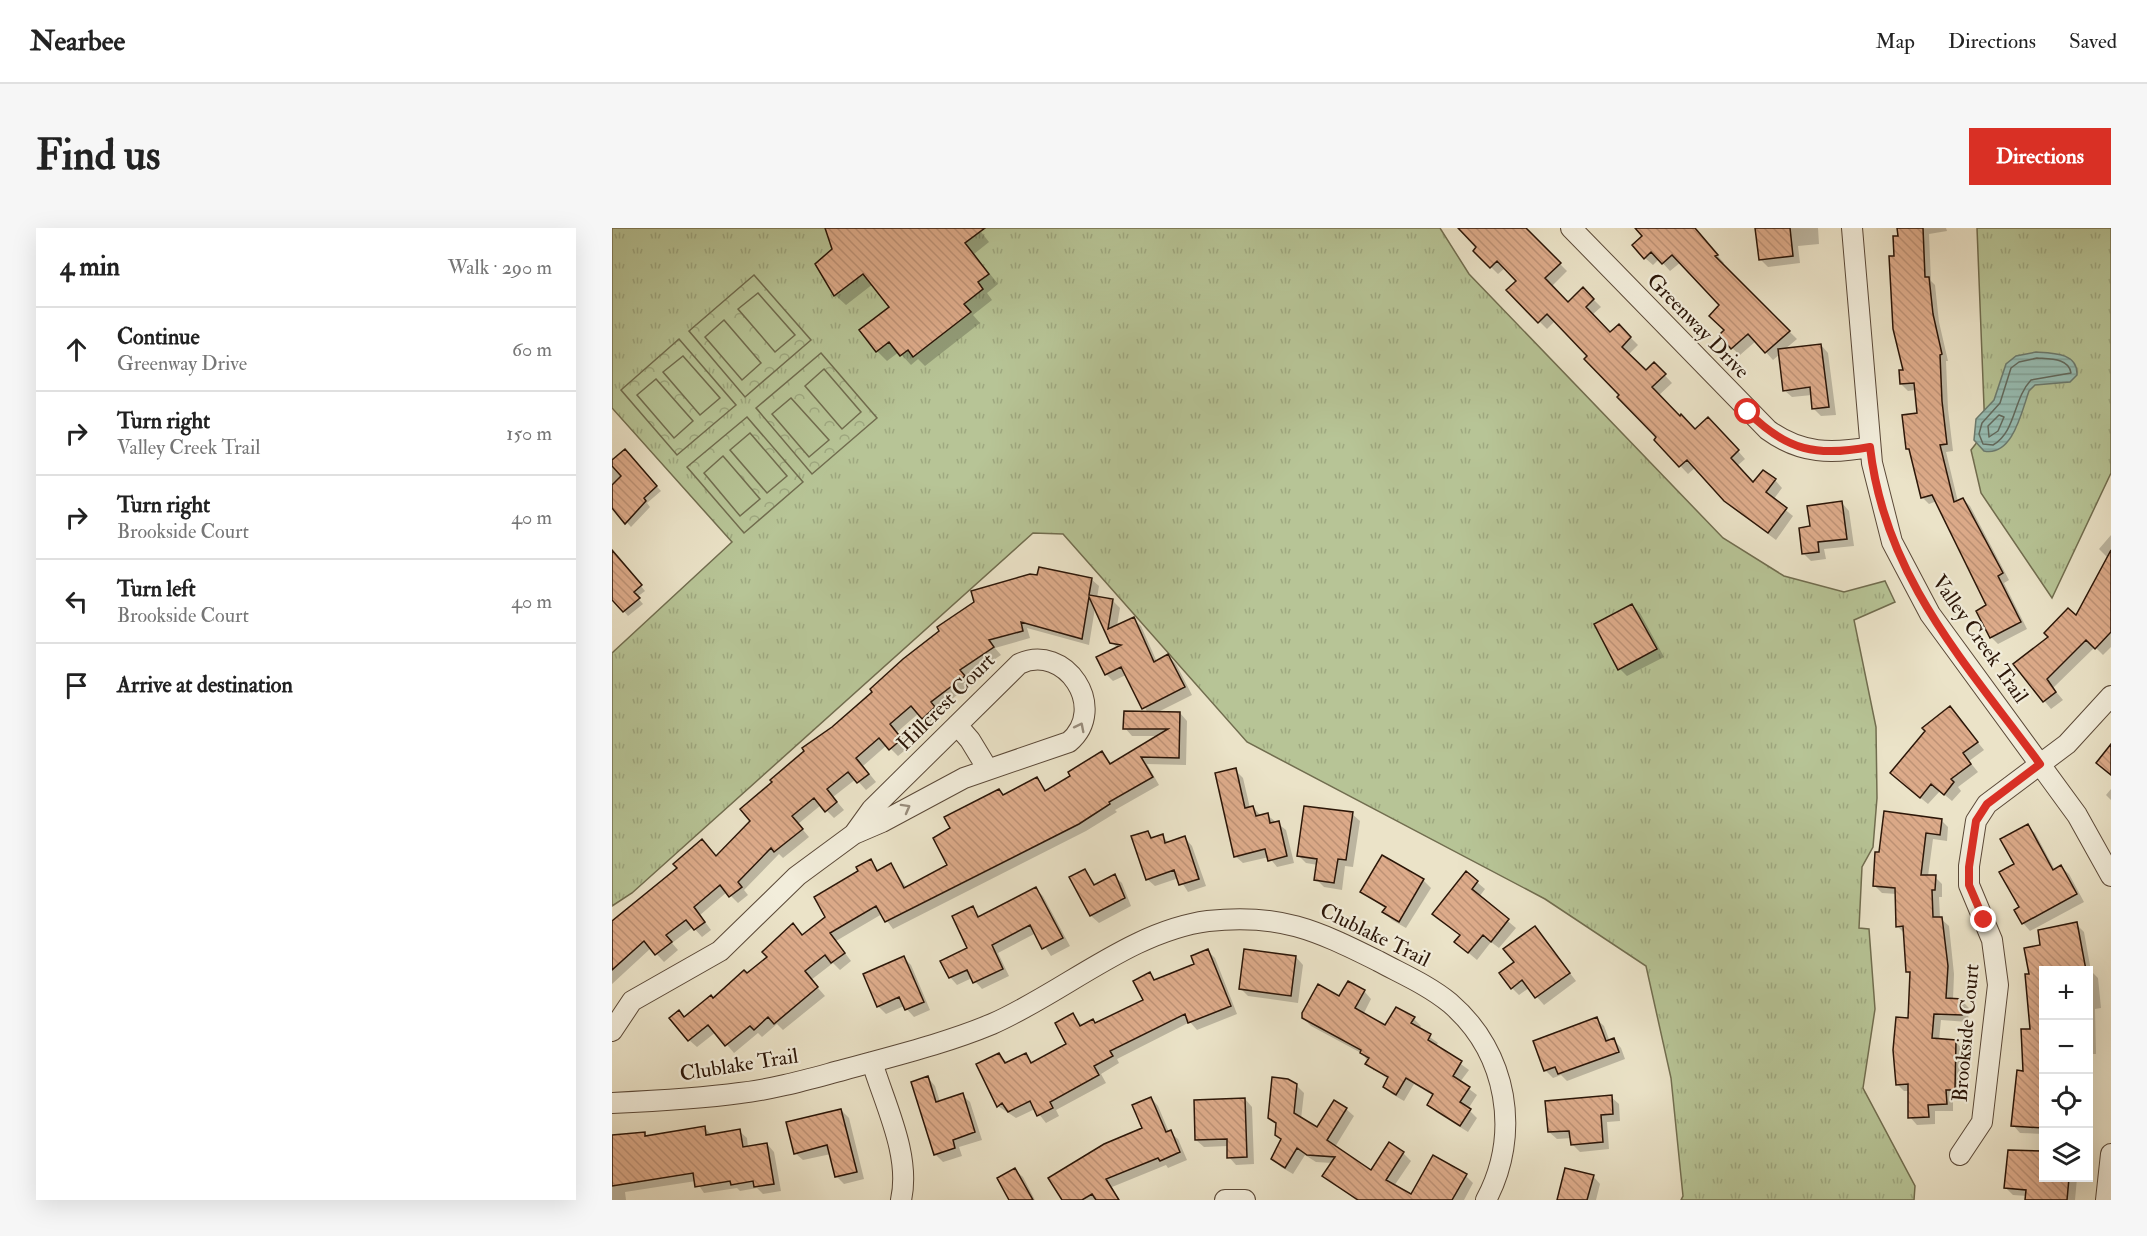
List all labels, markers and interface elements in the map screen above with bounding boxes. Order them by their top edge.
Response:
text: Nearbee [30,24,125,59]
text: Map [1875,28,1915,55]
text: Directions [1948,28,2036,55]
text: Saved [2069,28,2117,55]
button: Directions [1969,128,2111,185]
text: Find us [36,130,160,182]
text: 4 min [60,251,120,283]
text: Walk · 290 m [448,255,552,280]
street label: Greenway Drive [1641,267,1755,385]
text: Continue [117,323,200,351]
icon: ahead [60,333,93,366]
text: 60 m [512,337,552,362]
text: Greenway Drive [117,351,247,376]
route start [1734,398,1760,424]
text: Turn right [117,407,210,435]
icon: right [60,417,93,450]
text: 150 m [506,421,552,446]
text: Valley Creek Trail [117,435,260,460]
text: Turn right [117,491,210,519]
icon: right [60,501,93,534]
text: 40 m [511,505,552,530]
text: Brookside Court [117,519,249,544]
street label: Valley Creek Trail [1926,570,2035,709]
text: Turn left [117,575,196,603]
icon: left [60,585,93,618]
text: 40 m [511,589,552,614]
text: Brookside Court [117,603,249,628]
street label: Hillcrest Court [891,647,1001,757]
icon: arrive [60,669,93,702]
text: Arrive at destination [117,671,293,699]
one-way arrow [1073,723,1084,734]
one-way arrow [900,804,911,815]
street label: Clublake Trail [1315,897,1435,974]
route end [1970,906,1996,932]
street label: Brookside Court [1947,963,1986,1103]
map controls [2039,966,2093,1182]
button: + [2039,966,2093,1020]
button: − [2039,1020,2093,1074]
street label: Clublake Trail [678,1042,801,1088]
button: locate [2039,1074,2093,1128]
button: layers [2039,1128,2093,1182]

